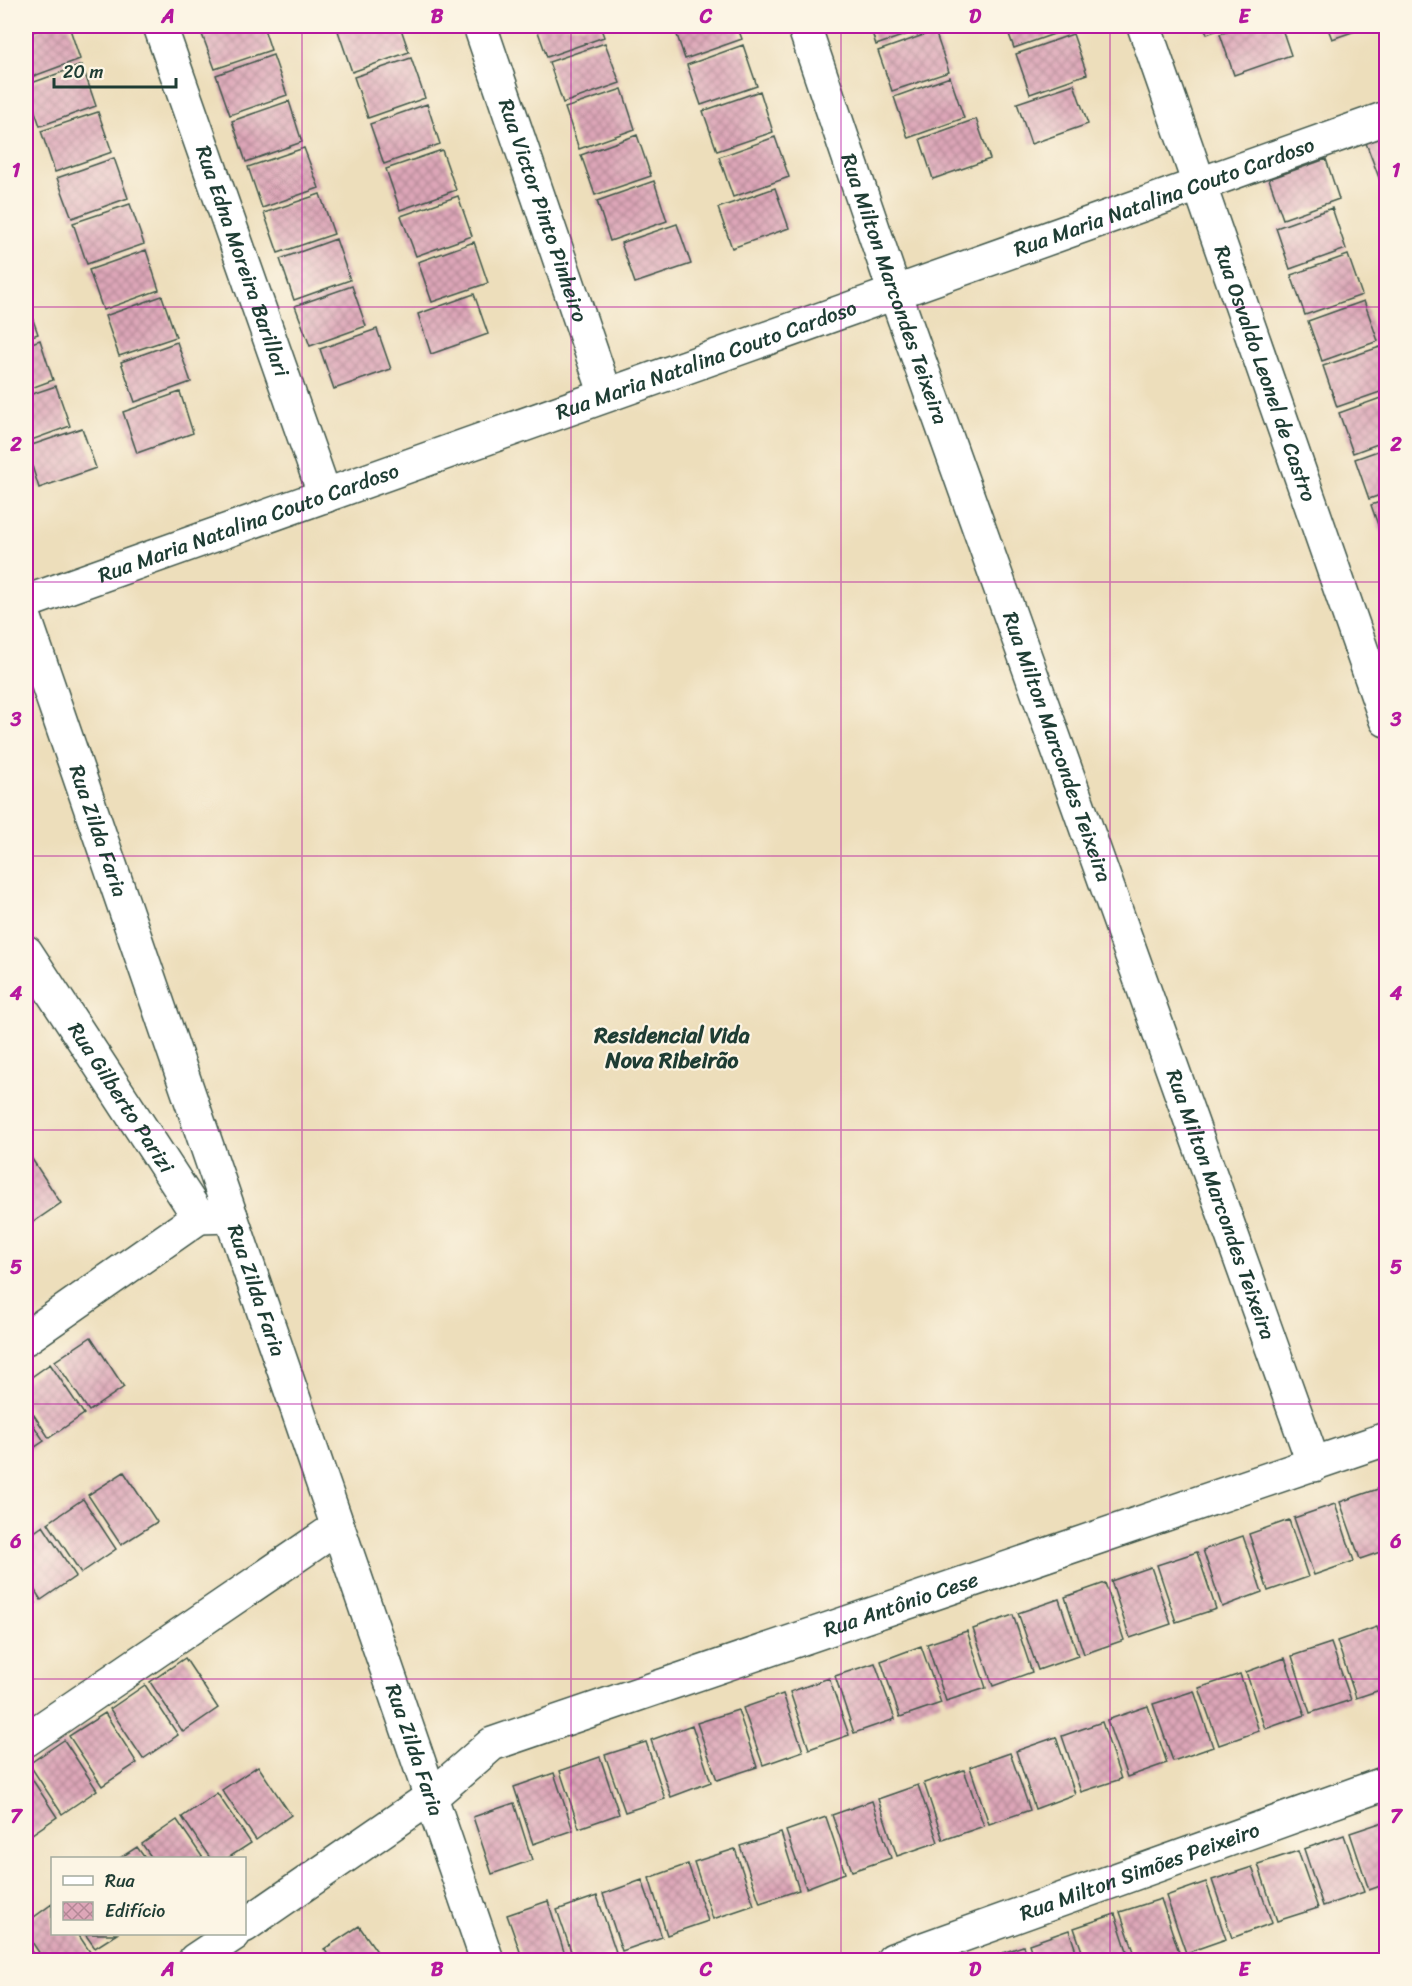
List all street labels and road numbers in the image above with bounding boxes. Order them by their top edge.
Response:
street label: Rua Victor Pinto Pinheiro [487,94,599,328]
street label: Rua Maria Natalina Couto Cardoso [1008,126,1320,268]
street label: Rua Edna Moreira Barillari [184,140,301,383]
street label: Rua Milton Marcondes Teixeira [830,148,960,430]
street label: Rua Osvaldo Leonel de Castro [1203,240,1328,507]
street label: Rua Maria Natalina Couto Cardoso [550,289,862,431]
street label: Rua Maria Natalina Couto Cardoso [92,452,404,594]
street label: Rua Milton Marcondes Teixeira [991,606,1123,888]
street label: Rua Zilda Faria [58,759,139,903]
street label: Rua Gilberto Parizi [58,1014,185,1182]
street label: Rua Milton Marcondes Teixeira [1155,1064,1287,1345]
street label: Rua Zilda Faria [216,1219,297,1362]
street label: Rua Antônio Cese [818,1560,984,1649]
street label: Rua Zilda Faria [374,1679,455,1822]
street label: Rua Milton Simões Peixeiro [1014,1811,1265,1932]

